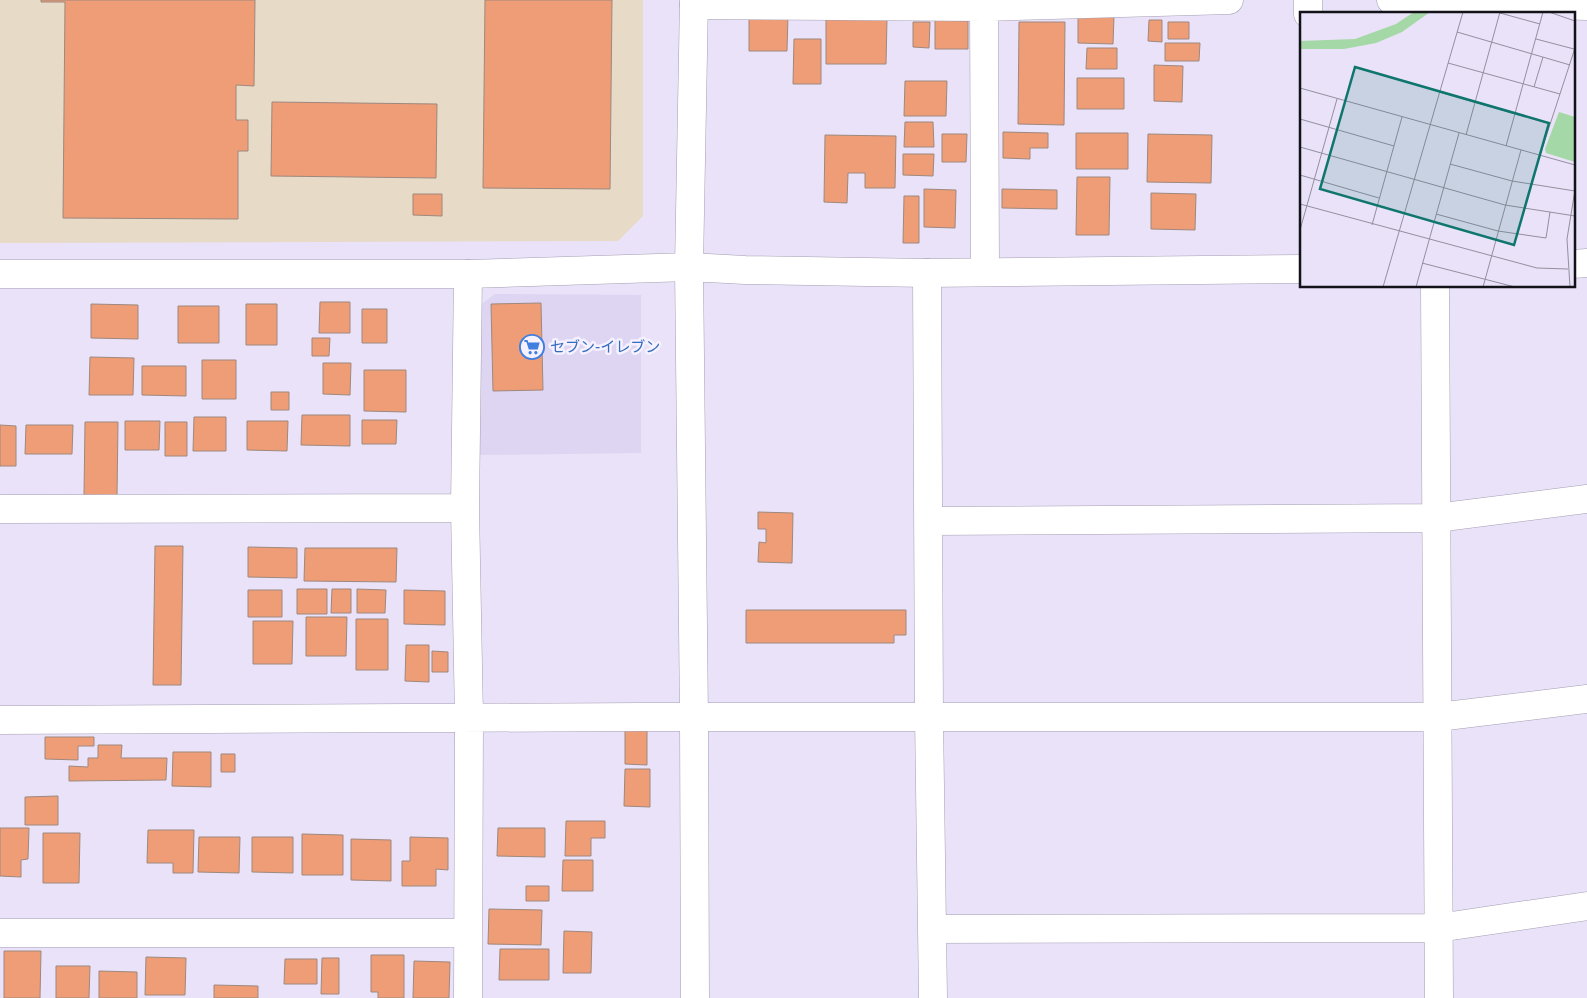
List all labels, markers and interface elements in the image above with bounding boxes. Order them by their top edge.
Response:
inset map [1300,12,1574,288]
supermarket icon: セブン-イレブン [519,334,545,360]
place label: セブン-イレブン [550,338,660,356]

